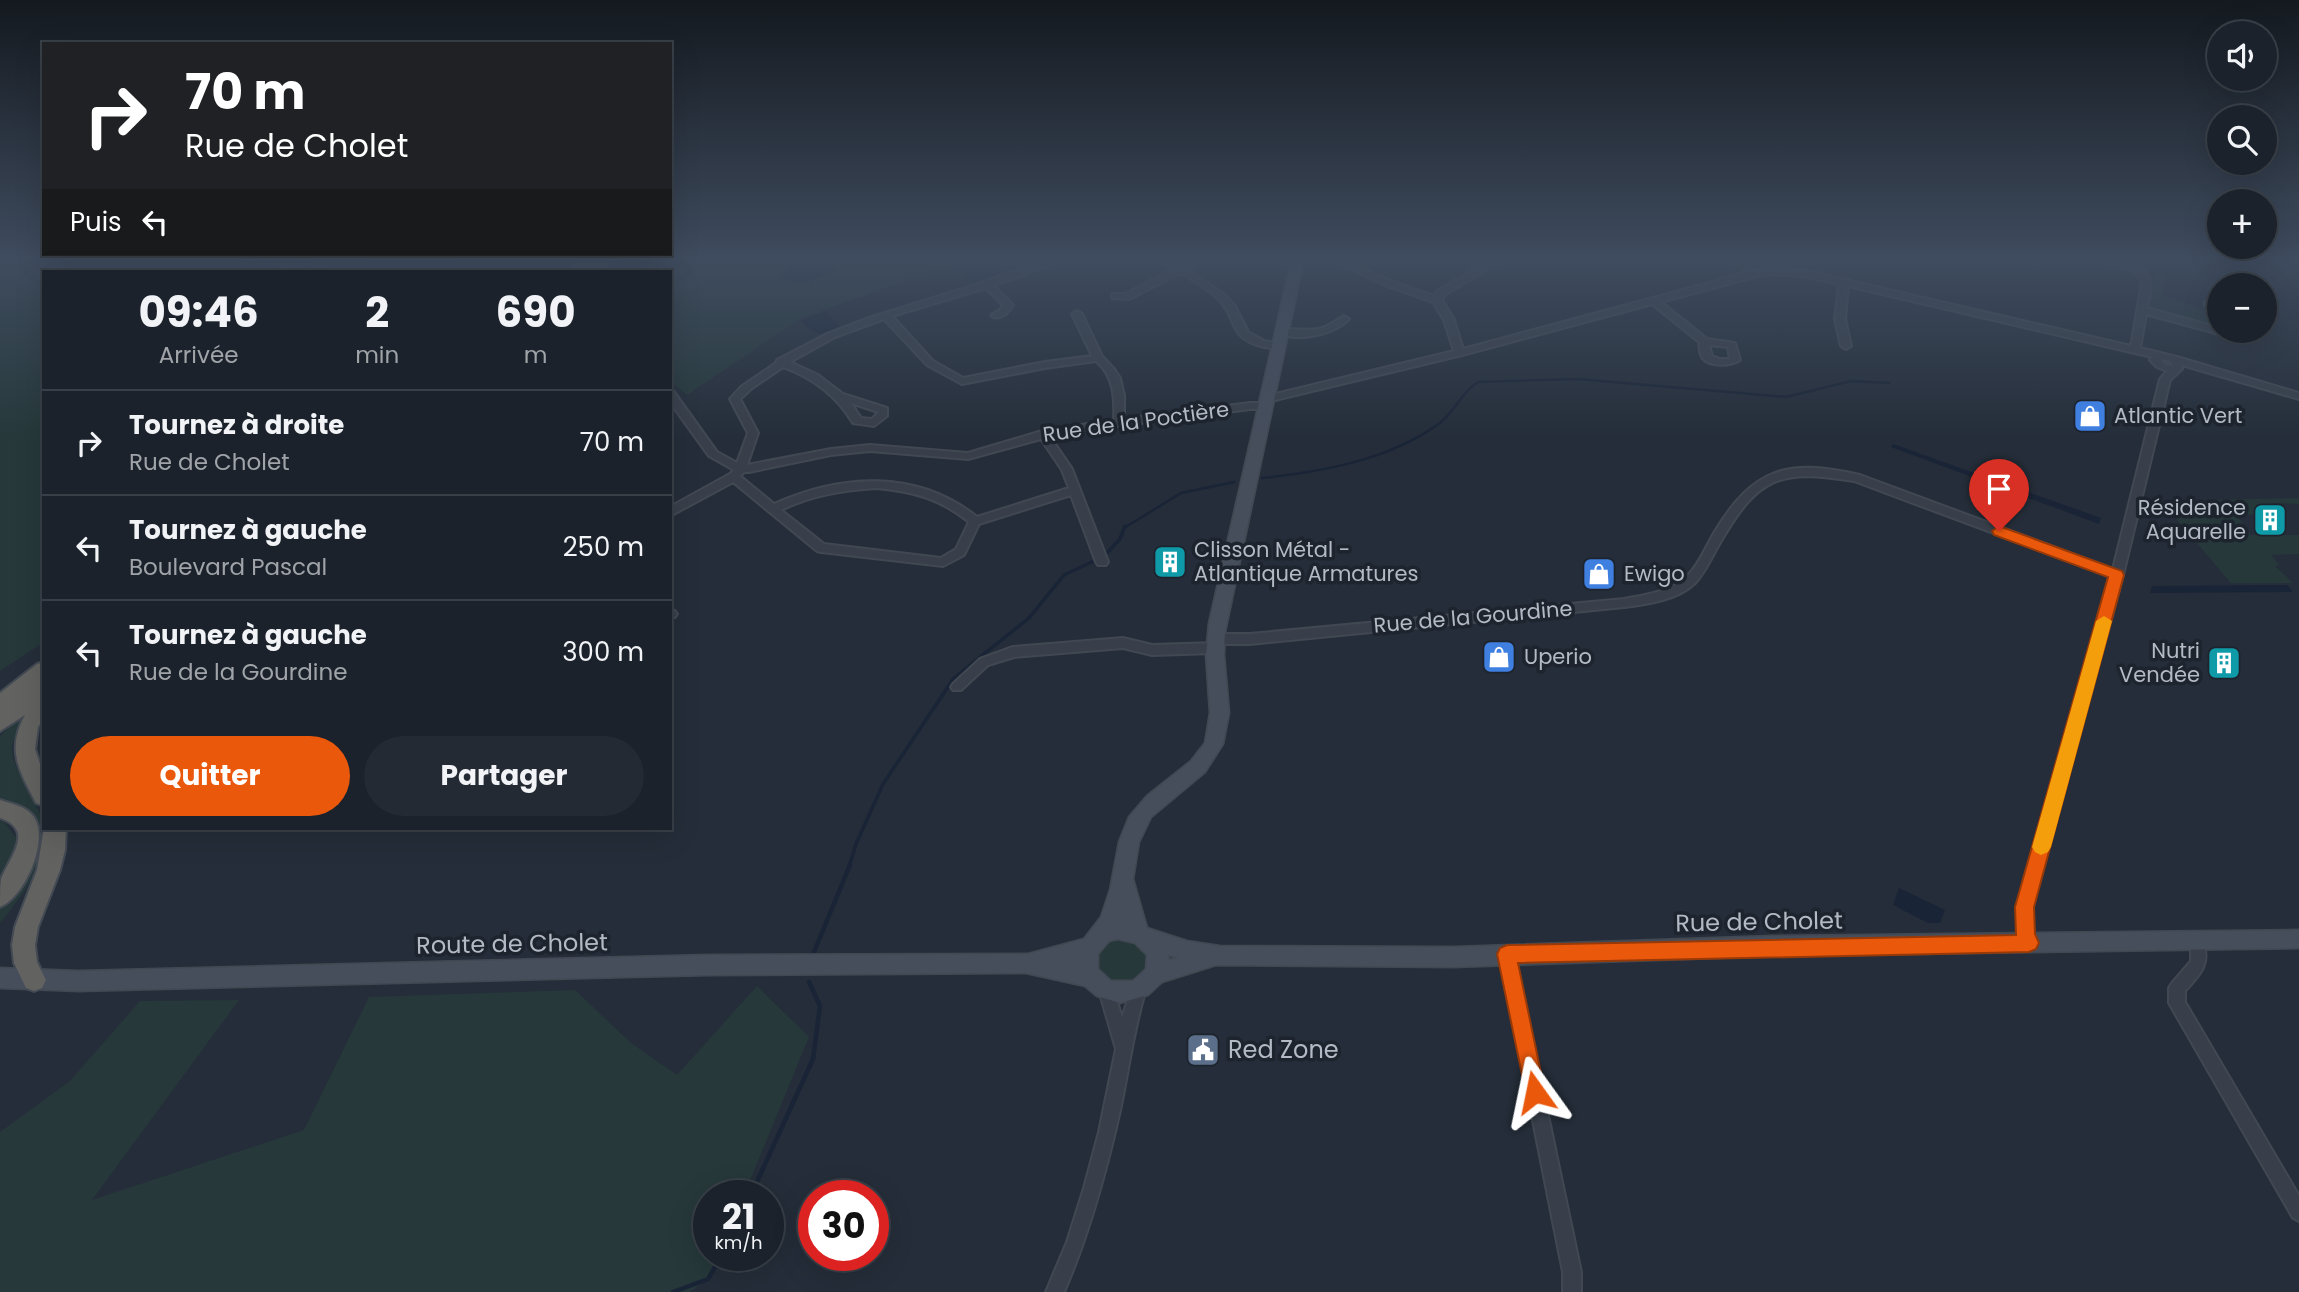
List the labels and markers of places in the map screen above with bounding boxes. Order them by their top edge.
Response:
shop icon: Atlantic Vert [2071,397,2109,435]
place label: Atlantic Vert [2114,401,2242,430]
pin [1969,459,2029,531]
place label: Résidence Aquarelle [2138,493,2246,546]
building icon: Résidence Aquarelle [2251,501,2289,539]
place label: Clisson Métal - Atlantique Armatures [1194,535,1418,588]
building icon: Clisson Métal - Atlantique Armatures [1151,543,1189,581]
shop icon: Ewigo [1580,555,1618,593]
place label: Ewigo [1624,559,1685,588]
place label: Nutri Vendée [2119,636,2200,689]
shop icon: Uperio [1480,638,1518,676]
place label: Uperio [1524,642,1592,671]
building icon: Nutri Vendée [2205,644,2243,682]
public building icon: Red Zone [1184,1031,1222,1069]
place label: Red Zone [1228,1033,1339,1066]

